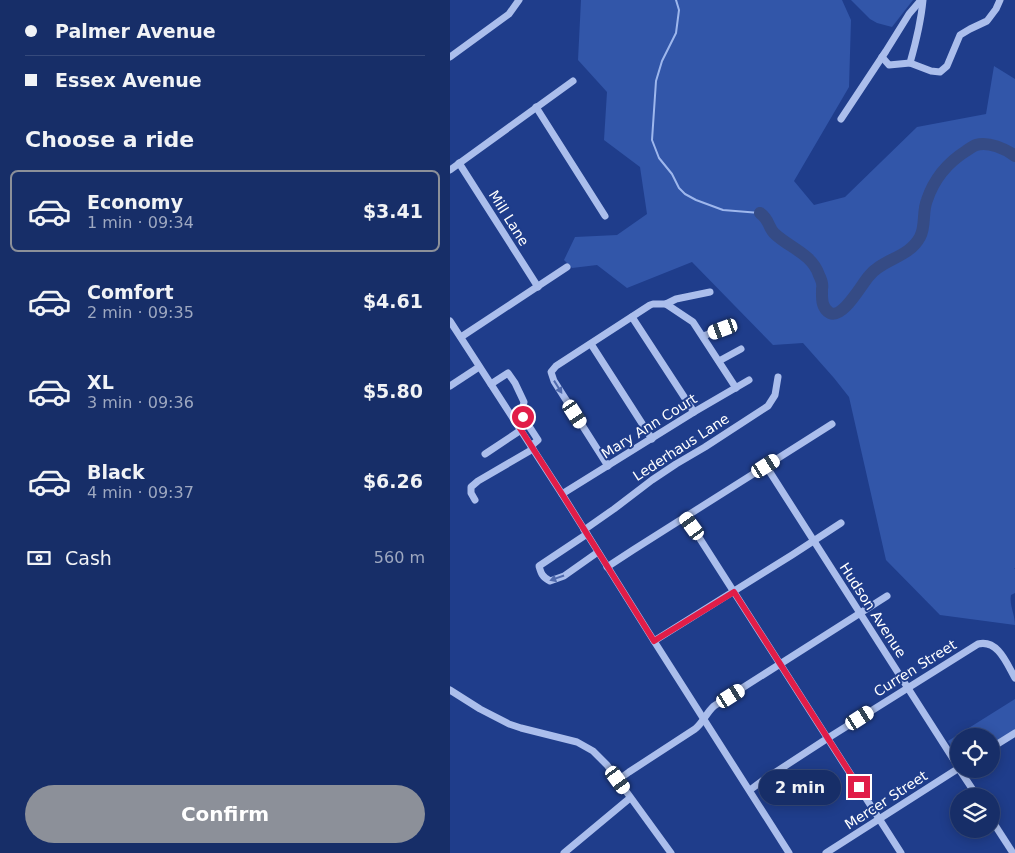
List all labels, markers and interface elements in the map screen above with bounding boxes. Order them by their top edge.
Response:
text: Palmer Avenue [55,20,216,42]
text: Essex Avenue [55,69,202,91]
text: Choose a ride [25,127,194,152]
street label: Mill Lane [486,187,532,249]
icon: car [27,189,72,234]
text: Economy [87,191,183,213]
text: $3.41 [363,200,423,222]
text: 1 min · 09:34 [87,213,194,232]
icon: car [27,279,72,324]
text: Comfort [87,281,174,303]
text: $4.61 [363,290,423,312]
text: 2 min · 09:35 [87,303,194,322]
car [706,317,739,341]
icon: car [27,369,72,414]
text: XL [87,371,114,393]
text: $5.80 [363,380,423,402]
one-way arrow [554,381,563,394]
street label: Mary Ann Court [598,390,700,462]
text: 3 min · 09:36 [87,393,194,412]
car [560,397,589,431]
route start [512,406,534,428]
street label: Lederhaus Lane [630,410,732,484]
car [749,452,782,480]
icon: car [27,459,72,504]
text: Black [87,461,145,483]
text: $6.26 [363,470,423,492]
text: 4 min · 09:37 [87,483,194,502]
car [677,509,706,543]
icon: cash [25,544,53,572]
text: Cash [65,547,112,569]
text: 560 m [374,548,425,567]
street label: Hudson Avenue [836,560,910,660]
one-way arrow [549,574,564,582]
street label: Curren Street [871,636,960,700]
car [714,682,747,710]
car [843,704,876,732]
map controls [950,728,1000,838]
button: locate [950,728,1000,778]
car [603,763,632,797]
street label: Mercer Street [842,767,931,833]
callout: 2 min [759,770,842,804]
route end [848,776,870,798]
text: 2 min [775,778,825,797]
button: Confirm [25,785,425,843]
button: layers [950,788,1000,838]

